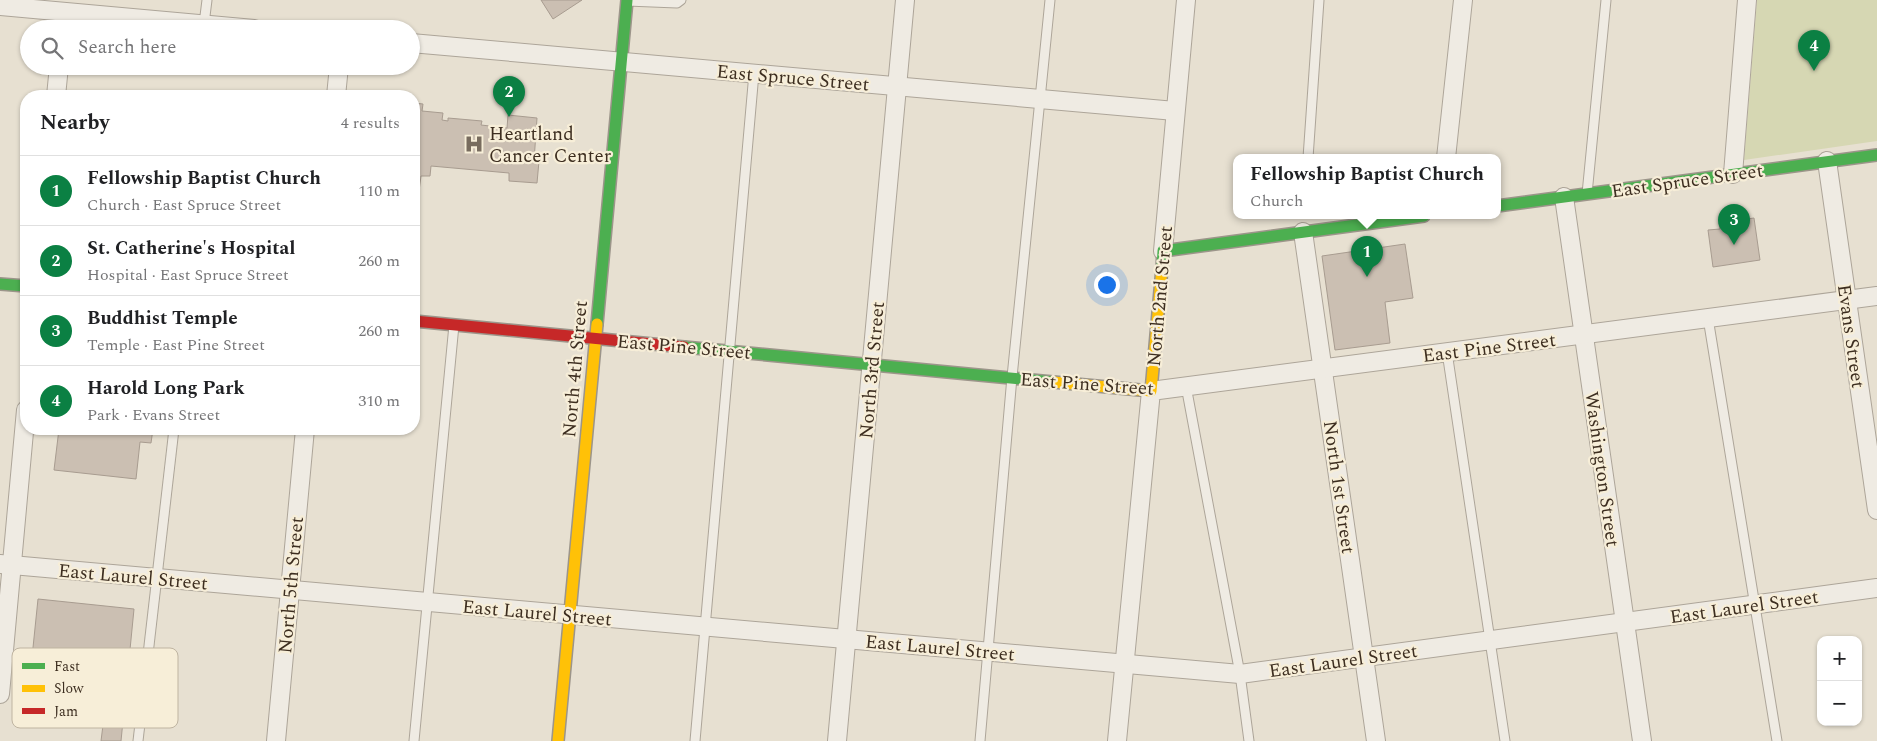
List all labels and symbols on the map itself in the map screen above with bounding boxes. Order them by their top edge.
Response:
pin: 4 [1798,30,1830,71]
street label: East Spruce Street [715,57,871,100]
pin: 2 [493,76,525,117]
place label: Heartland Cancer Center [489,120,612,171]
hospital icon: Heartland Cancer Center [463,133,485,155]
street label: East Spruce Street [1609,156,1765,207]
pin: 3 [1718,204,1750,245]
street label: North 2nd Street [1140,224,1181,368]
pin: 1 [1351,236,1383,277]
your location [1094,272,1120,298]
street label: Evans Street [1829,282,1872,390]
street label: North 4th Street [555,299,596,439]
street label: North 3rd Street [852,300,893,440]
street label: East Pine Street [1421,326,1558,371]
street label: East Pine Street [616,327,752,368]
street label: East Pine Street [1019,365,1155,404]
street label: Washington Street [1576,390,1627,549]
street label: North 1st Street [1315,419,1362,556]
street label: North 5th Street [271,515,312,655]
street label: East Laurel Street [57,557,209,599]
street label: East Laurel Street [1668,583,1821,632]
street label: East Laurel Street [461,593,613,635]
street label: East Laurel Street [864,628,1016,670]
street label: East Laurel Street [1267,637,1420,686]
legend [12,648,178,728]
text: Fast [54,656,80,677]
text: Slow [54,678,84,699]
text: Jam [54,701,78,722]

